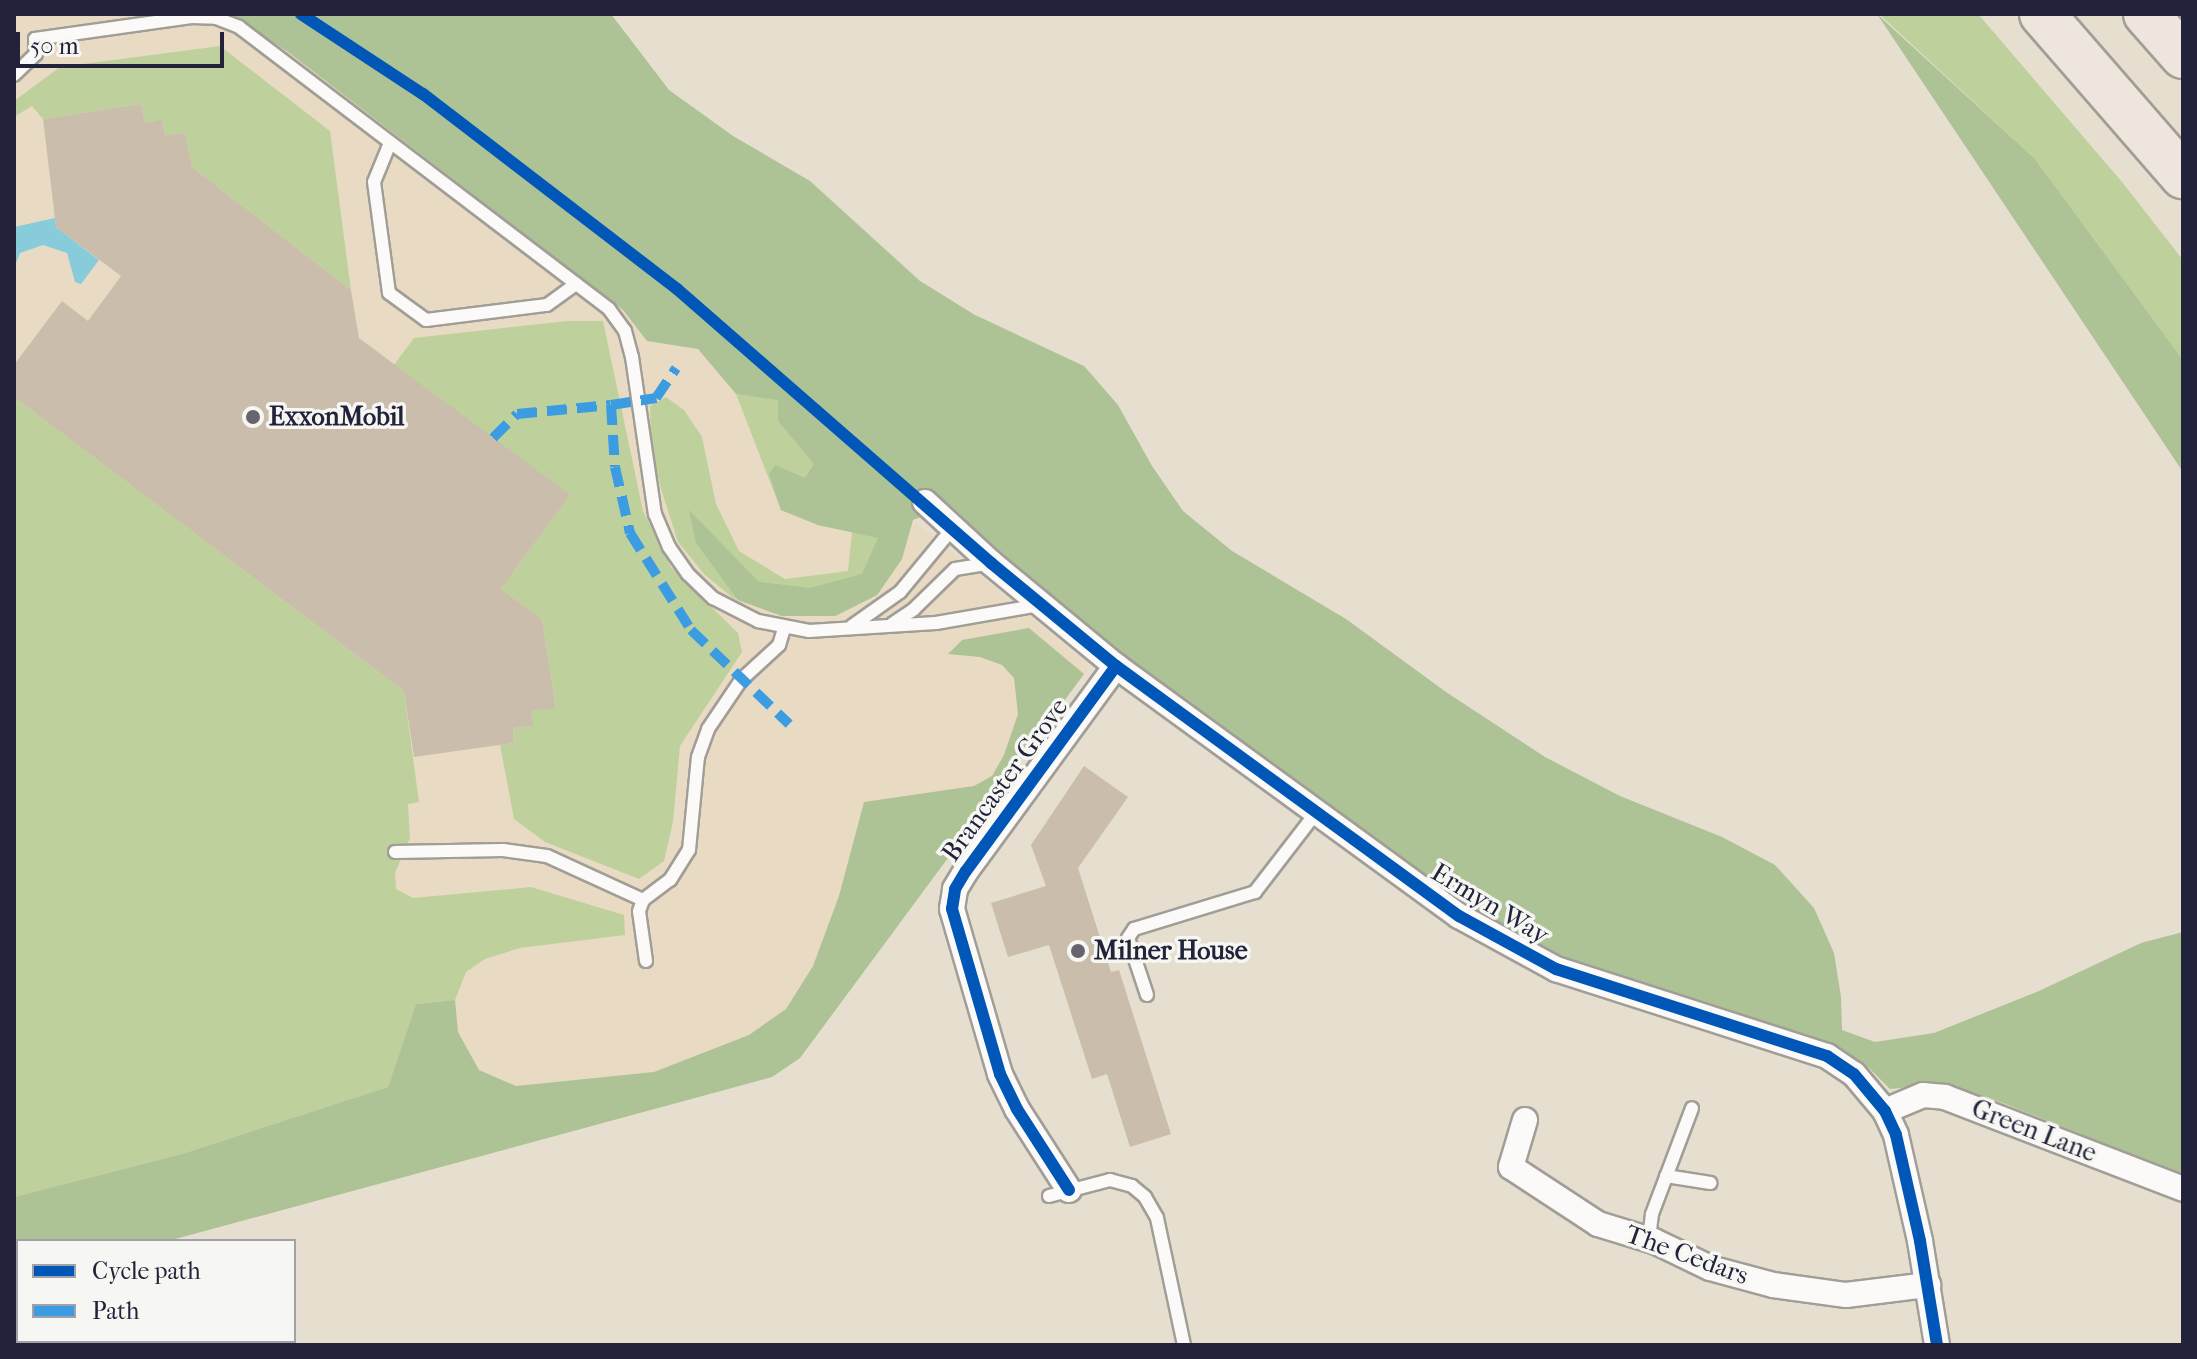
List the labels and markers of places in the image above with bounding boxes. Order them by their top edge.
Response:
place label: ExxonMobil [269,401,405,433]
marker: ExxonMobil [244,408,262,426]
place label: Milner House [1094,935,1247,967]
marker: Milner House [1069,942,1087,960]

